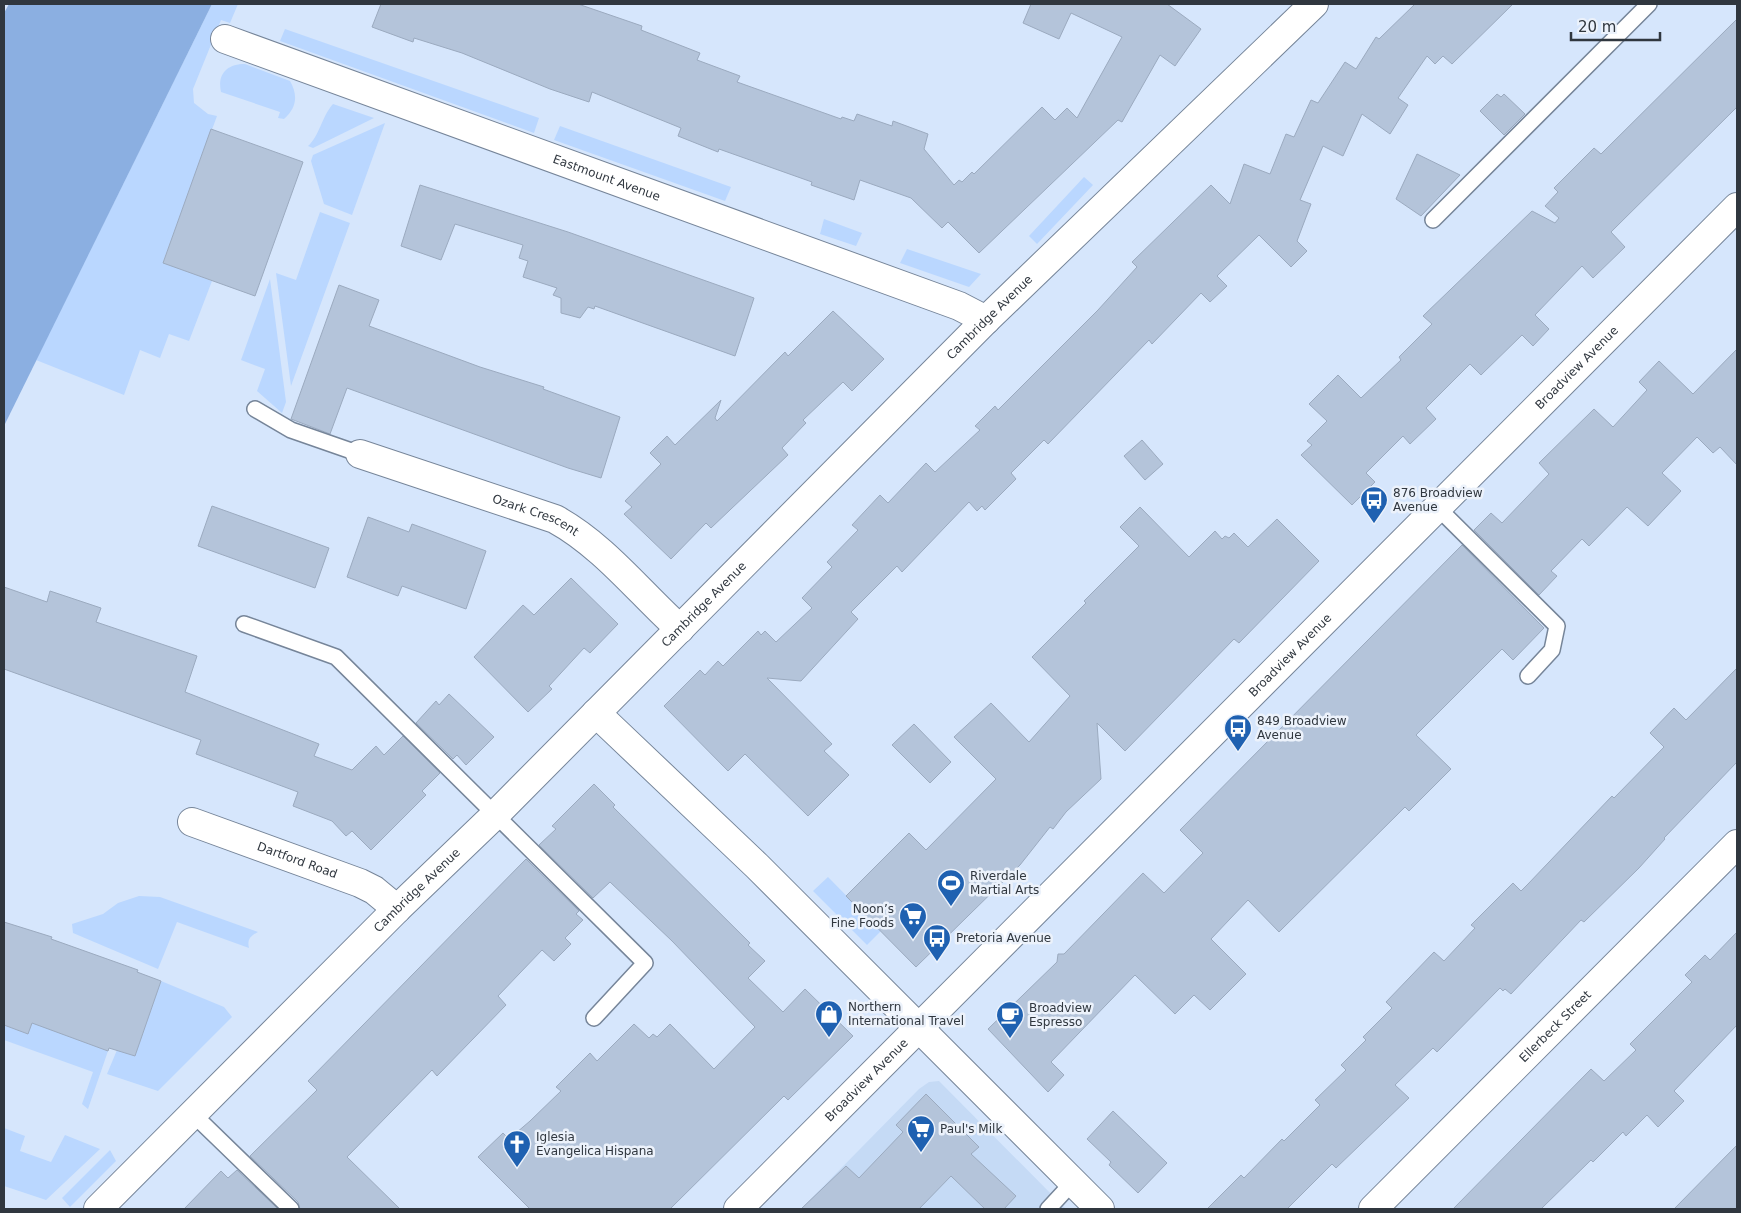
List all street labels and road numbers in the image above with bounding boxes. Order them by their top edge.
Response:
street label: Eastmount Avenue [551,152,662,204]
street label: Cambridge Avenue [944,272,1035,362]
street label: Broadview Avenue [1533,323,1621,412]
street label: Ozark Crescent [491,492,582,539]
street label: Cambridge Avenue [659,559,749,650]
street label: Broadview Avenue [1246,611,1334,700]
street label: Dartford Road [255,839,339,881]
street label: Cambridge Avenue [371,845,463,935]
street label: Ellerbeck Street [1516,987,1594,1065]
street label: Broadview Avenue [822,1036,911,1124]

